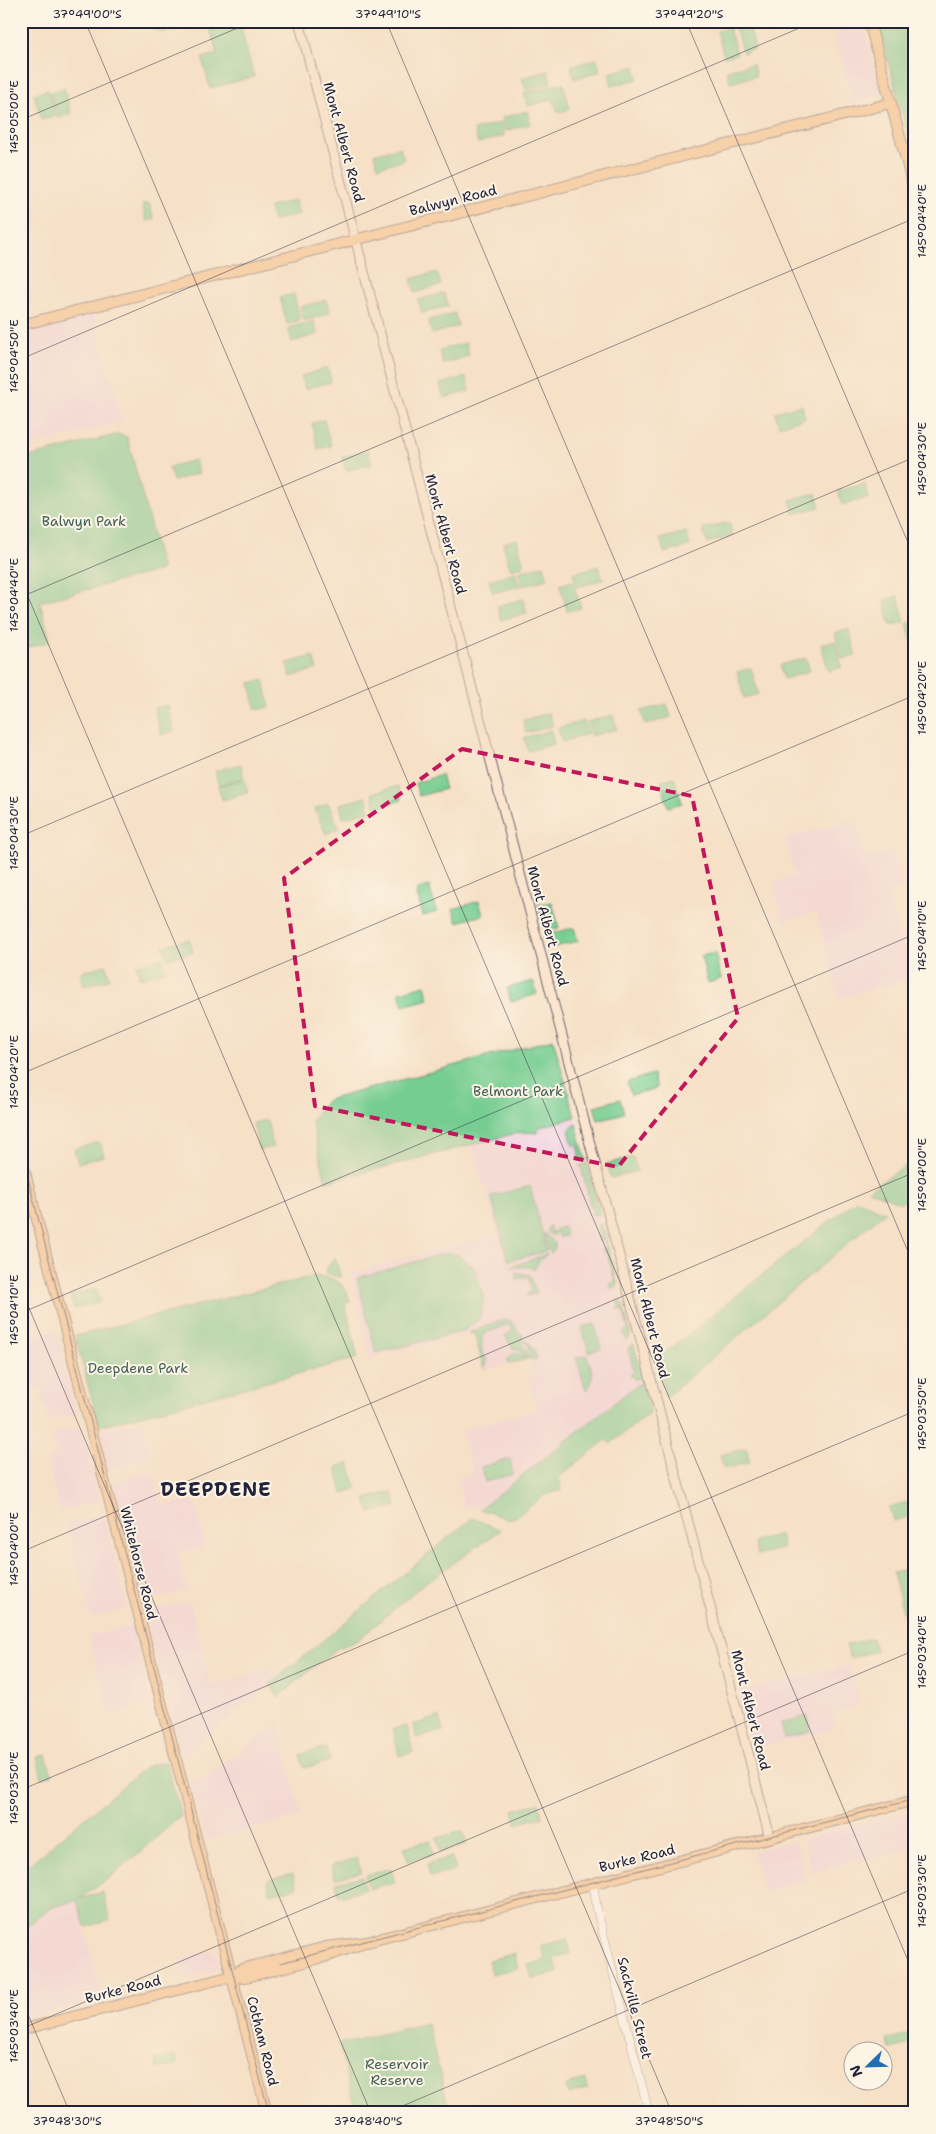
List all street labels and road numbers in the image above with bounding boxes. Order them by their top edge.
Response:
street label: Mont Albert Road [319,80,369,204]
street label: Balwyn Road [407,180,499,220]
street label: Mont Albert Road [421,472,471,596]
street label: Mont Albert Road [523,864,573,988]
street label: Mont Albert Road [626,1256,674,1380]
street label: Whitehorse Road [116,1504,162,1622]
street label: Mont Albert Road [727,1648,775,1772]
street label: Burke Road [597,1840,677,1876]
street label: Sackville Street [614,1955,656,2061]
street label: Burke Road [83,1971,163,2007]
street label: Cotham Road [243,1994,283,2088]

